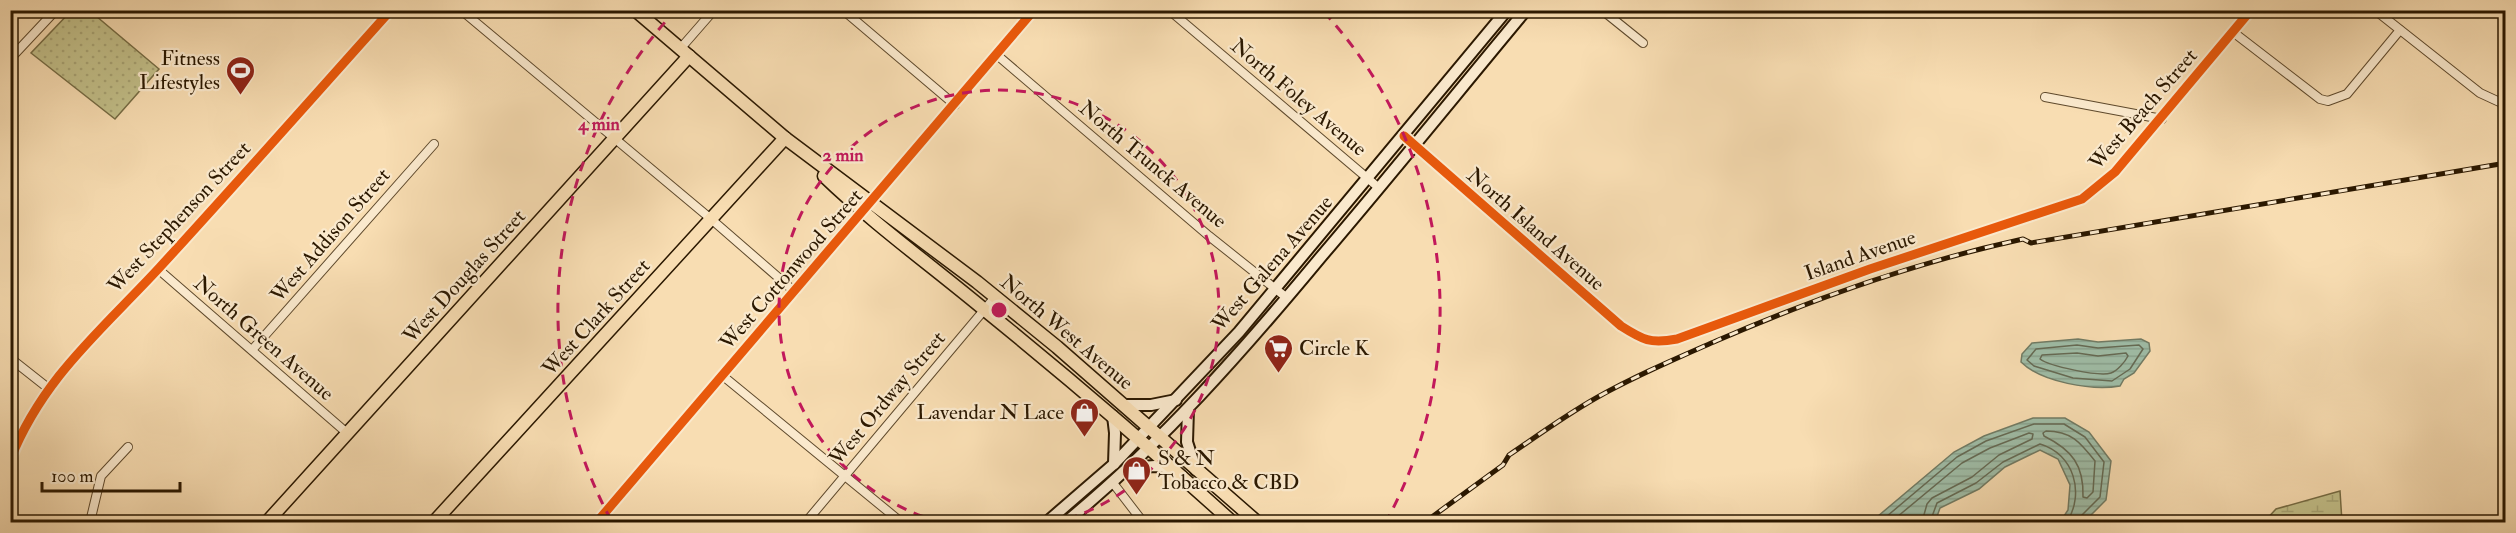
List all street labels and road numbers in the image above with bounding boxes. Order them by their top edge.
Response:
street label: North Foley Avenue [1225,32,1373,162]
street label: West Beach Street [2083,43,2204,176]
street label: North Trunck Avenue [1073,95,1232,234]
street label: West Stephenson Street [101,136,257,300]
street label: West Addison Street [264,162,396,309]
street label: North Island Avenue [1461,162,1611,297]
street label: West Cottonwood Street [713,183,869,356]
street label: West Galena Avenue [1205,190,1339,338]
street label: West Douglas Street [396,203,532,350]
street label: Island Avenue [1801,224,1920,287]
street label: West Clark Street [536,253,656,382]
street label: North West Avenue [994,269,1139,396]
street label: North Green Avenue [188,270,340,407]
street label: West Ordway Street [823,325,952,472]

